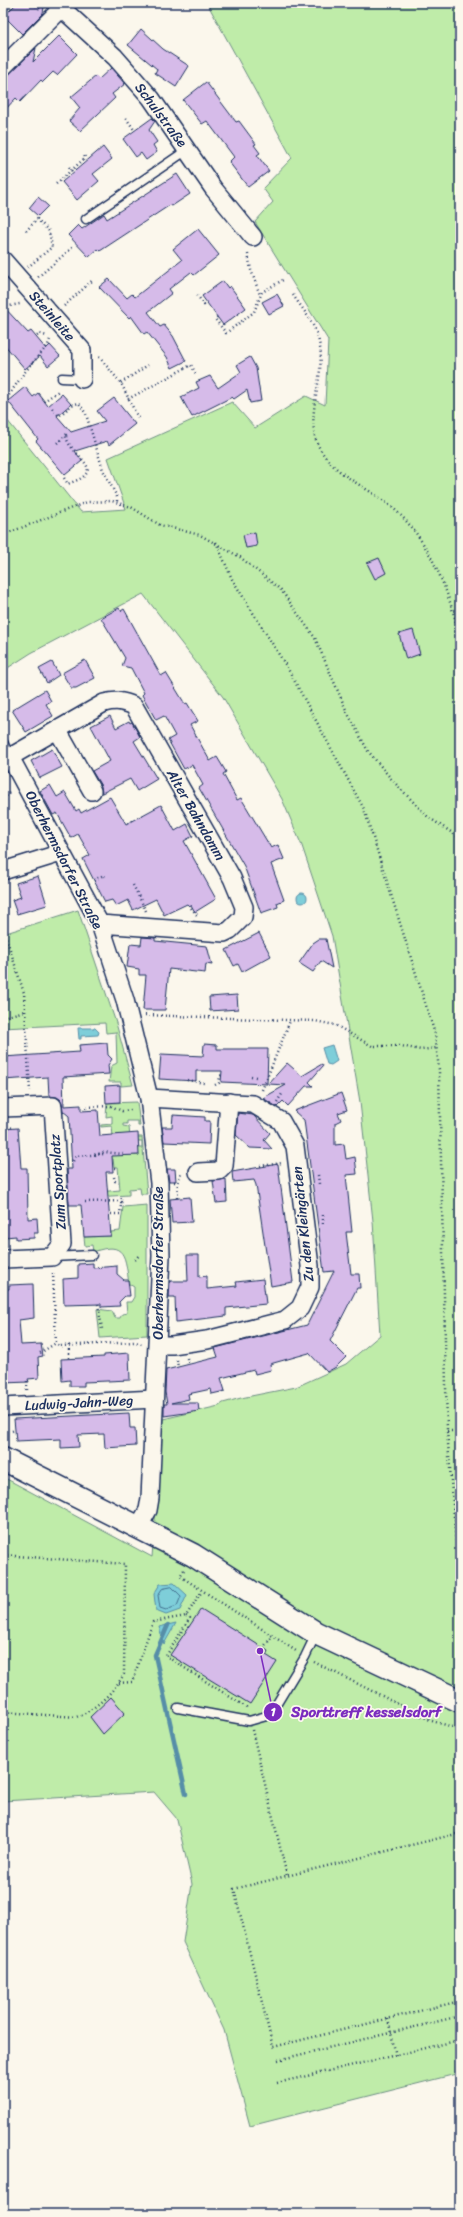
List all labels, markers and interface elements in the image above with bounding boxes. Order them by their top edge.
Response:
street label: Schulstraße [128,77,194,153]
street label: Steinleite [22,285,82,347]
street label: Alter Bahndamm [159,763,233,866]
street label: Oberhermsdorfer Straße [18,786,110,934]
street label: Zum Sportplatz [42,1133,74,1231]
street label: Zu den Kleingärten [284,1165,321,1283]
street label: Oberhermsdorfer Straße [146,1186,171,1340]
street label: Ludwig-Jahn-Weg [24,1388,134,1418]
callout: Sporttreff kesselsdorf [263,1699,449,1726]
text: Sporttreff kesselsdorf [290,1699,443,1725]
text: 1 [270,1701,276,1723]

